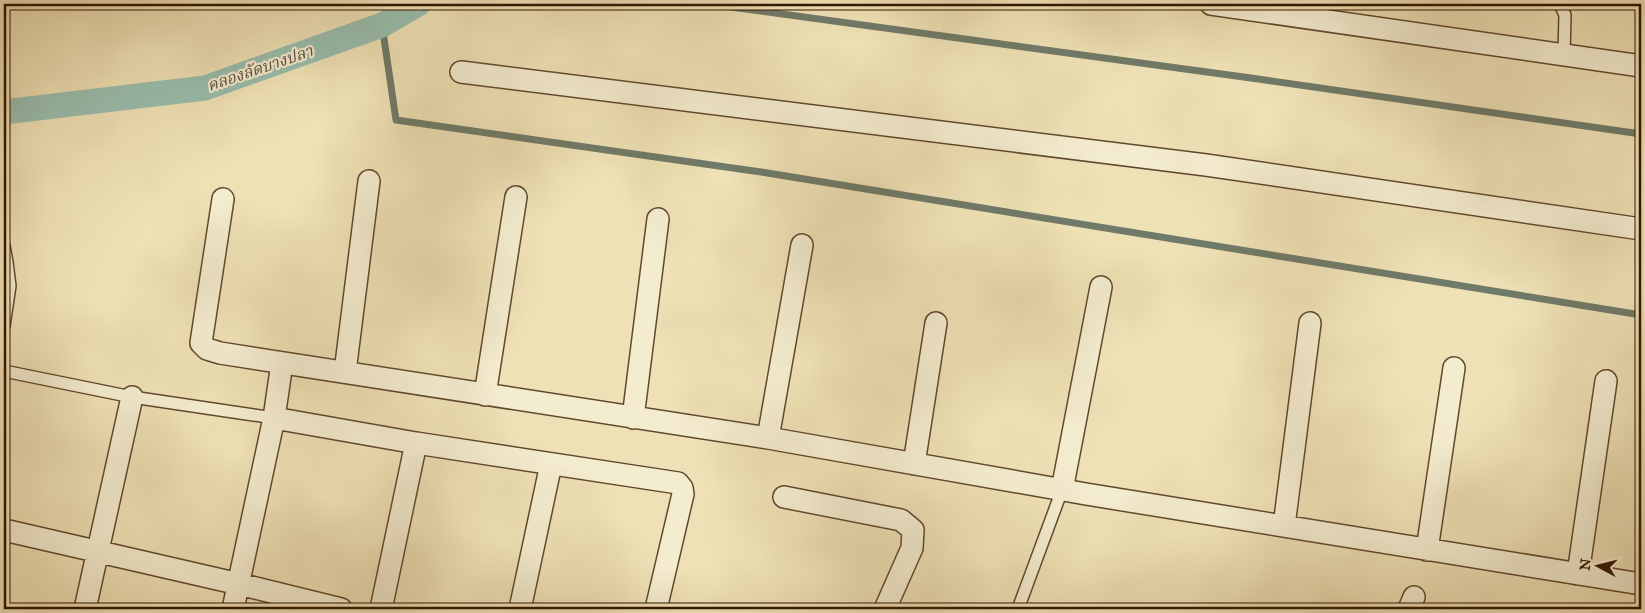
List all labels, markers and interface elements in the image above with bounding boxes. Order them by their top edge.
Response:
water label: คลองลัดบางปลา [205,41,316,95]
north arrow [1572,540,1622,590]
text: N [1576,557,1595,571]

